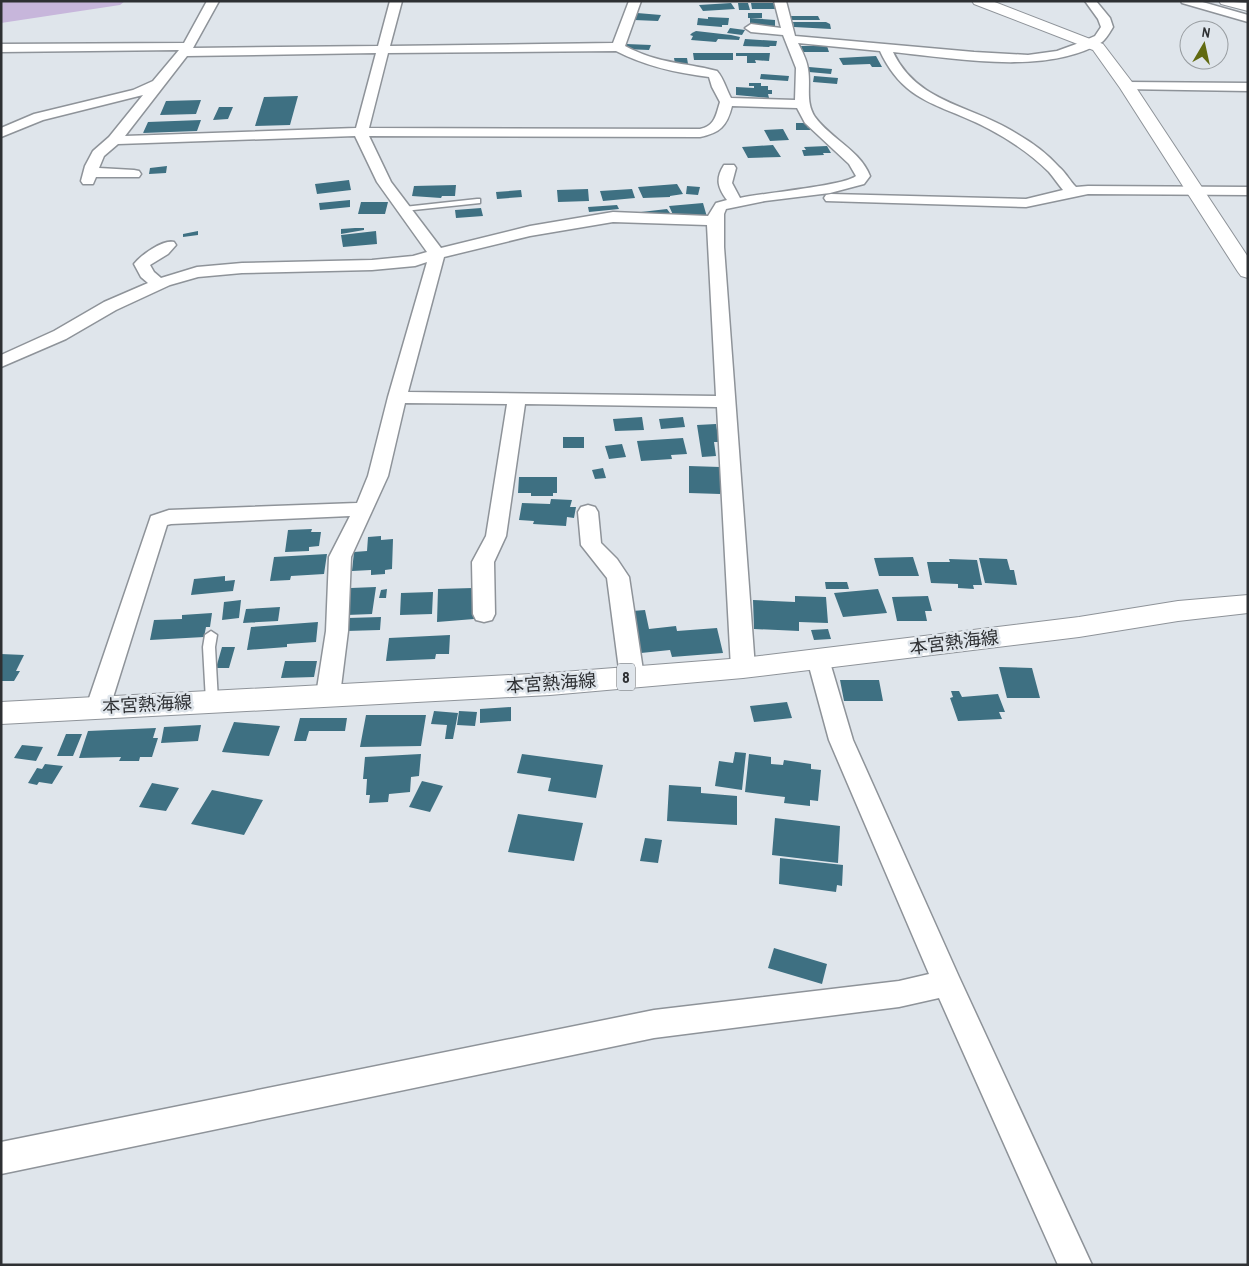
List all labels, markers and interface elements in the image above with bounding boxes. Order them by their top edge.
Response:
north arrow [1179,20,1229,70]
text: N [1201,23,1212,42]
street label: 本宮熱海線 [908,624,1000,660]
road number: 8 [617,664,635,690]
street label: 本宮熱海線 [505,667,597,699]
street label: 本宮熱海線 [101,689,193,719]

